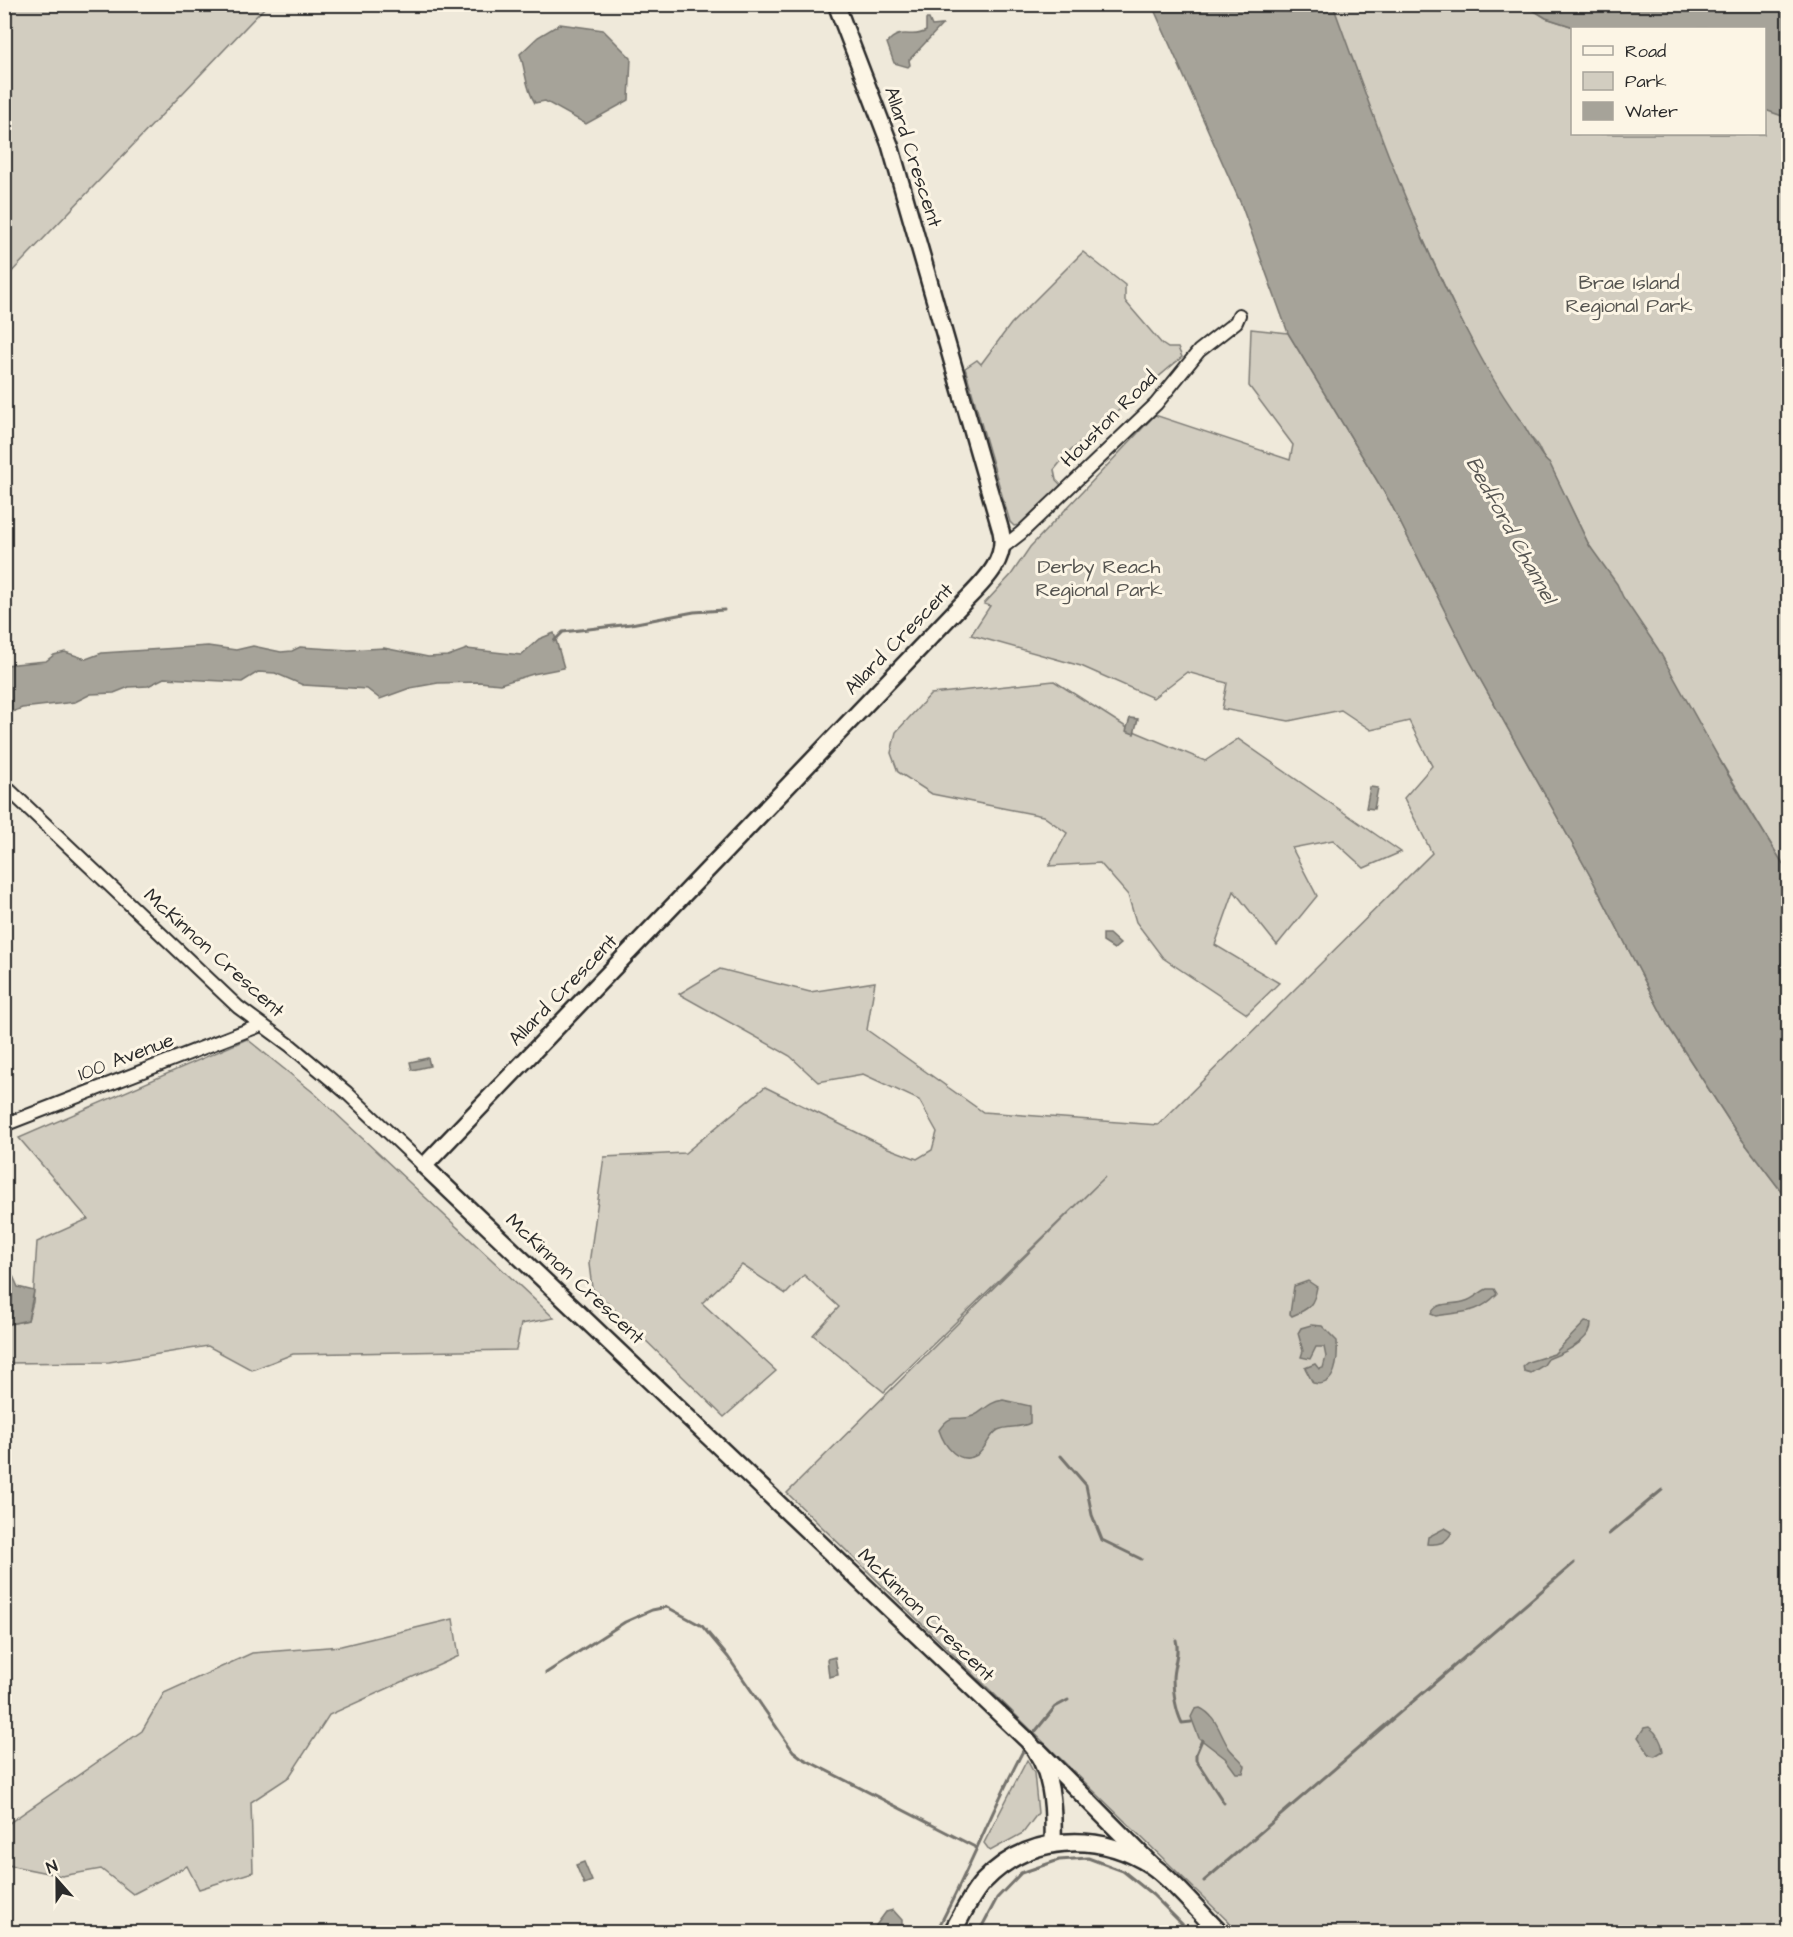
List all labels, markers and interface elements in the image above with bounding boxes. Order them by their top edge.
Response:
legend [1571,27,1766,135]
text: Road [1625,39,1666,64]
text: Park [1625,69,1667,94]
street label: Allard Crescent [877,83,949,231]
text: Water [1625,99,1678,124]
park label: Brae Island Regional Park [1565,269,1693,321]
street label: Houston Road [1054,364,1164,474]
water label: Bedford Channel [1459,451,1565,611]
park label: Derby Reach Regional Park [1035,553,1163,605]
street label: Allard Crescent [838,577,960,701]
street label: McKinnon Crescent [137,882,291,1024]
street label: Allard Crescent [502,928,624,1052]
street label: 100 Avenue [74,1026,178,1088]
street label: McKinnon Crescent [499,1207,651,1351]
street label: McKinnon Crescent [851,1542,1001,1688]
north arrow [27,1850,87,1910]
text: N [43,1855,61,1879]

